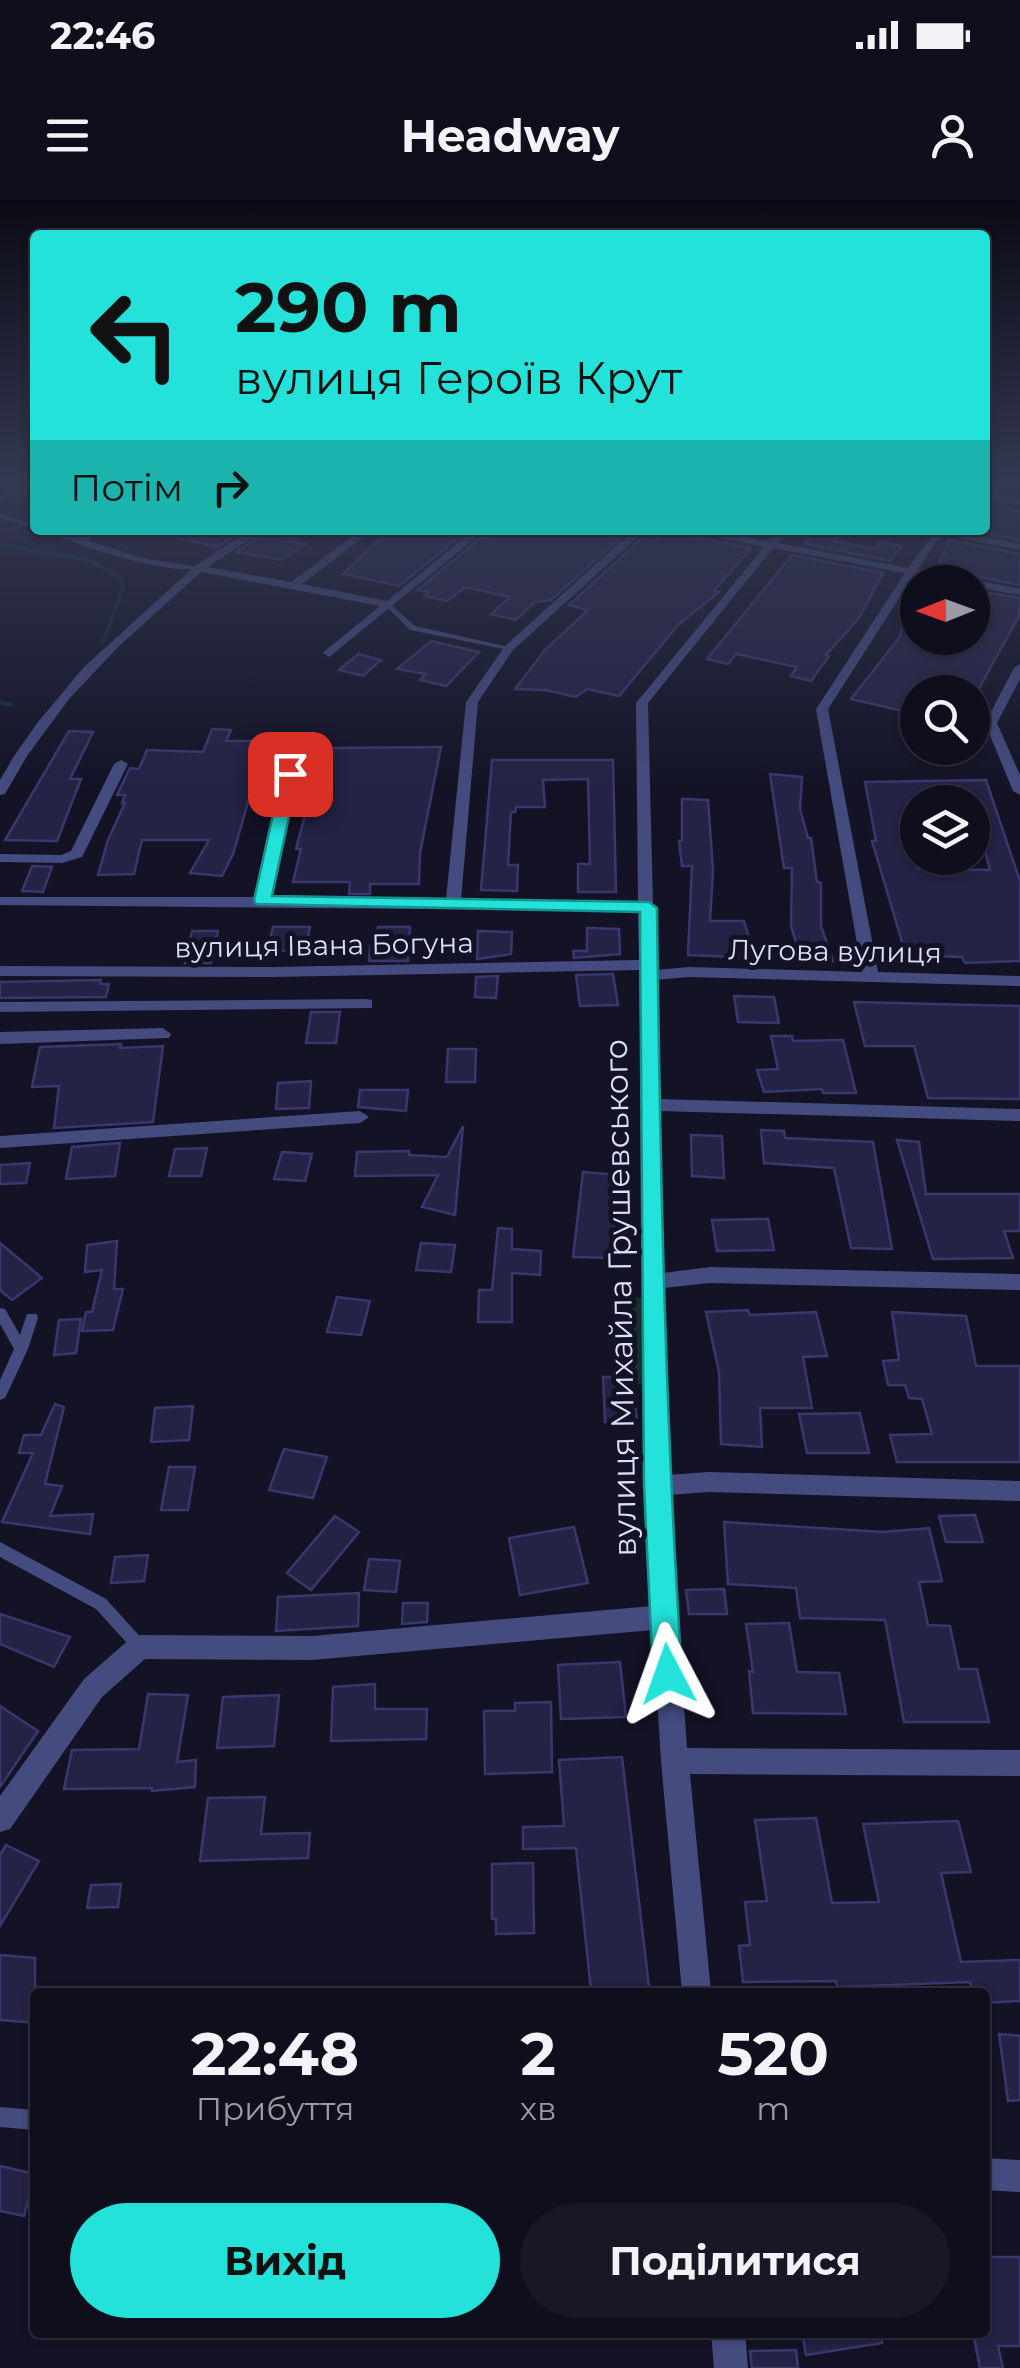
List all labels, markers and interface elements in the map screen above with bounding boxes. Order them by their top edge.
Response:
text: 22:46 [50,12,155,59]
icon: menu [40,108,95,163]
text: Headway [401,108,619,163]
icon: person [925,108,980,163]
text: 290 m [235,264,462,350]
icon: left [70,270,200,400]
text: вулиця Героїв Крут [235,350,682,405]
icon: right [203,460,258,515]
text: Потім [70,464,183,511]
north arrow [900,565,990,655]
map controls [900,565,990,875]
button: search [900,675,990,765]
pin [248,732,333,817]
icon: arrive [263,747,318,802]
button: layers [900,785,990,875]
street label: вулиця Івана Богуна [174,925,474,965]
street label: Лугова вулиця [728,932,942,970]
street label: вулиця Михайла Грушевського [596,1039,644,1557]
position arrow [616,1622,720,1726]
text: 22:48 [191,2017,359,2090]
text: 2 [521,2017,556,2090]
text: 520 [717,2017,829,2090]
text: Прибуття [196,2089,354,2128]
text: хв [520,2089,556,2128]
text: m [756,2089,790,2128]
button: Вихід [70,2203,500,2318]
button: Поділитися [520,2203,950,2318]

